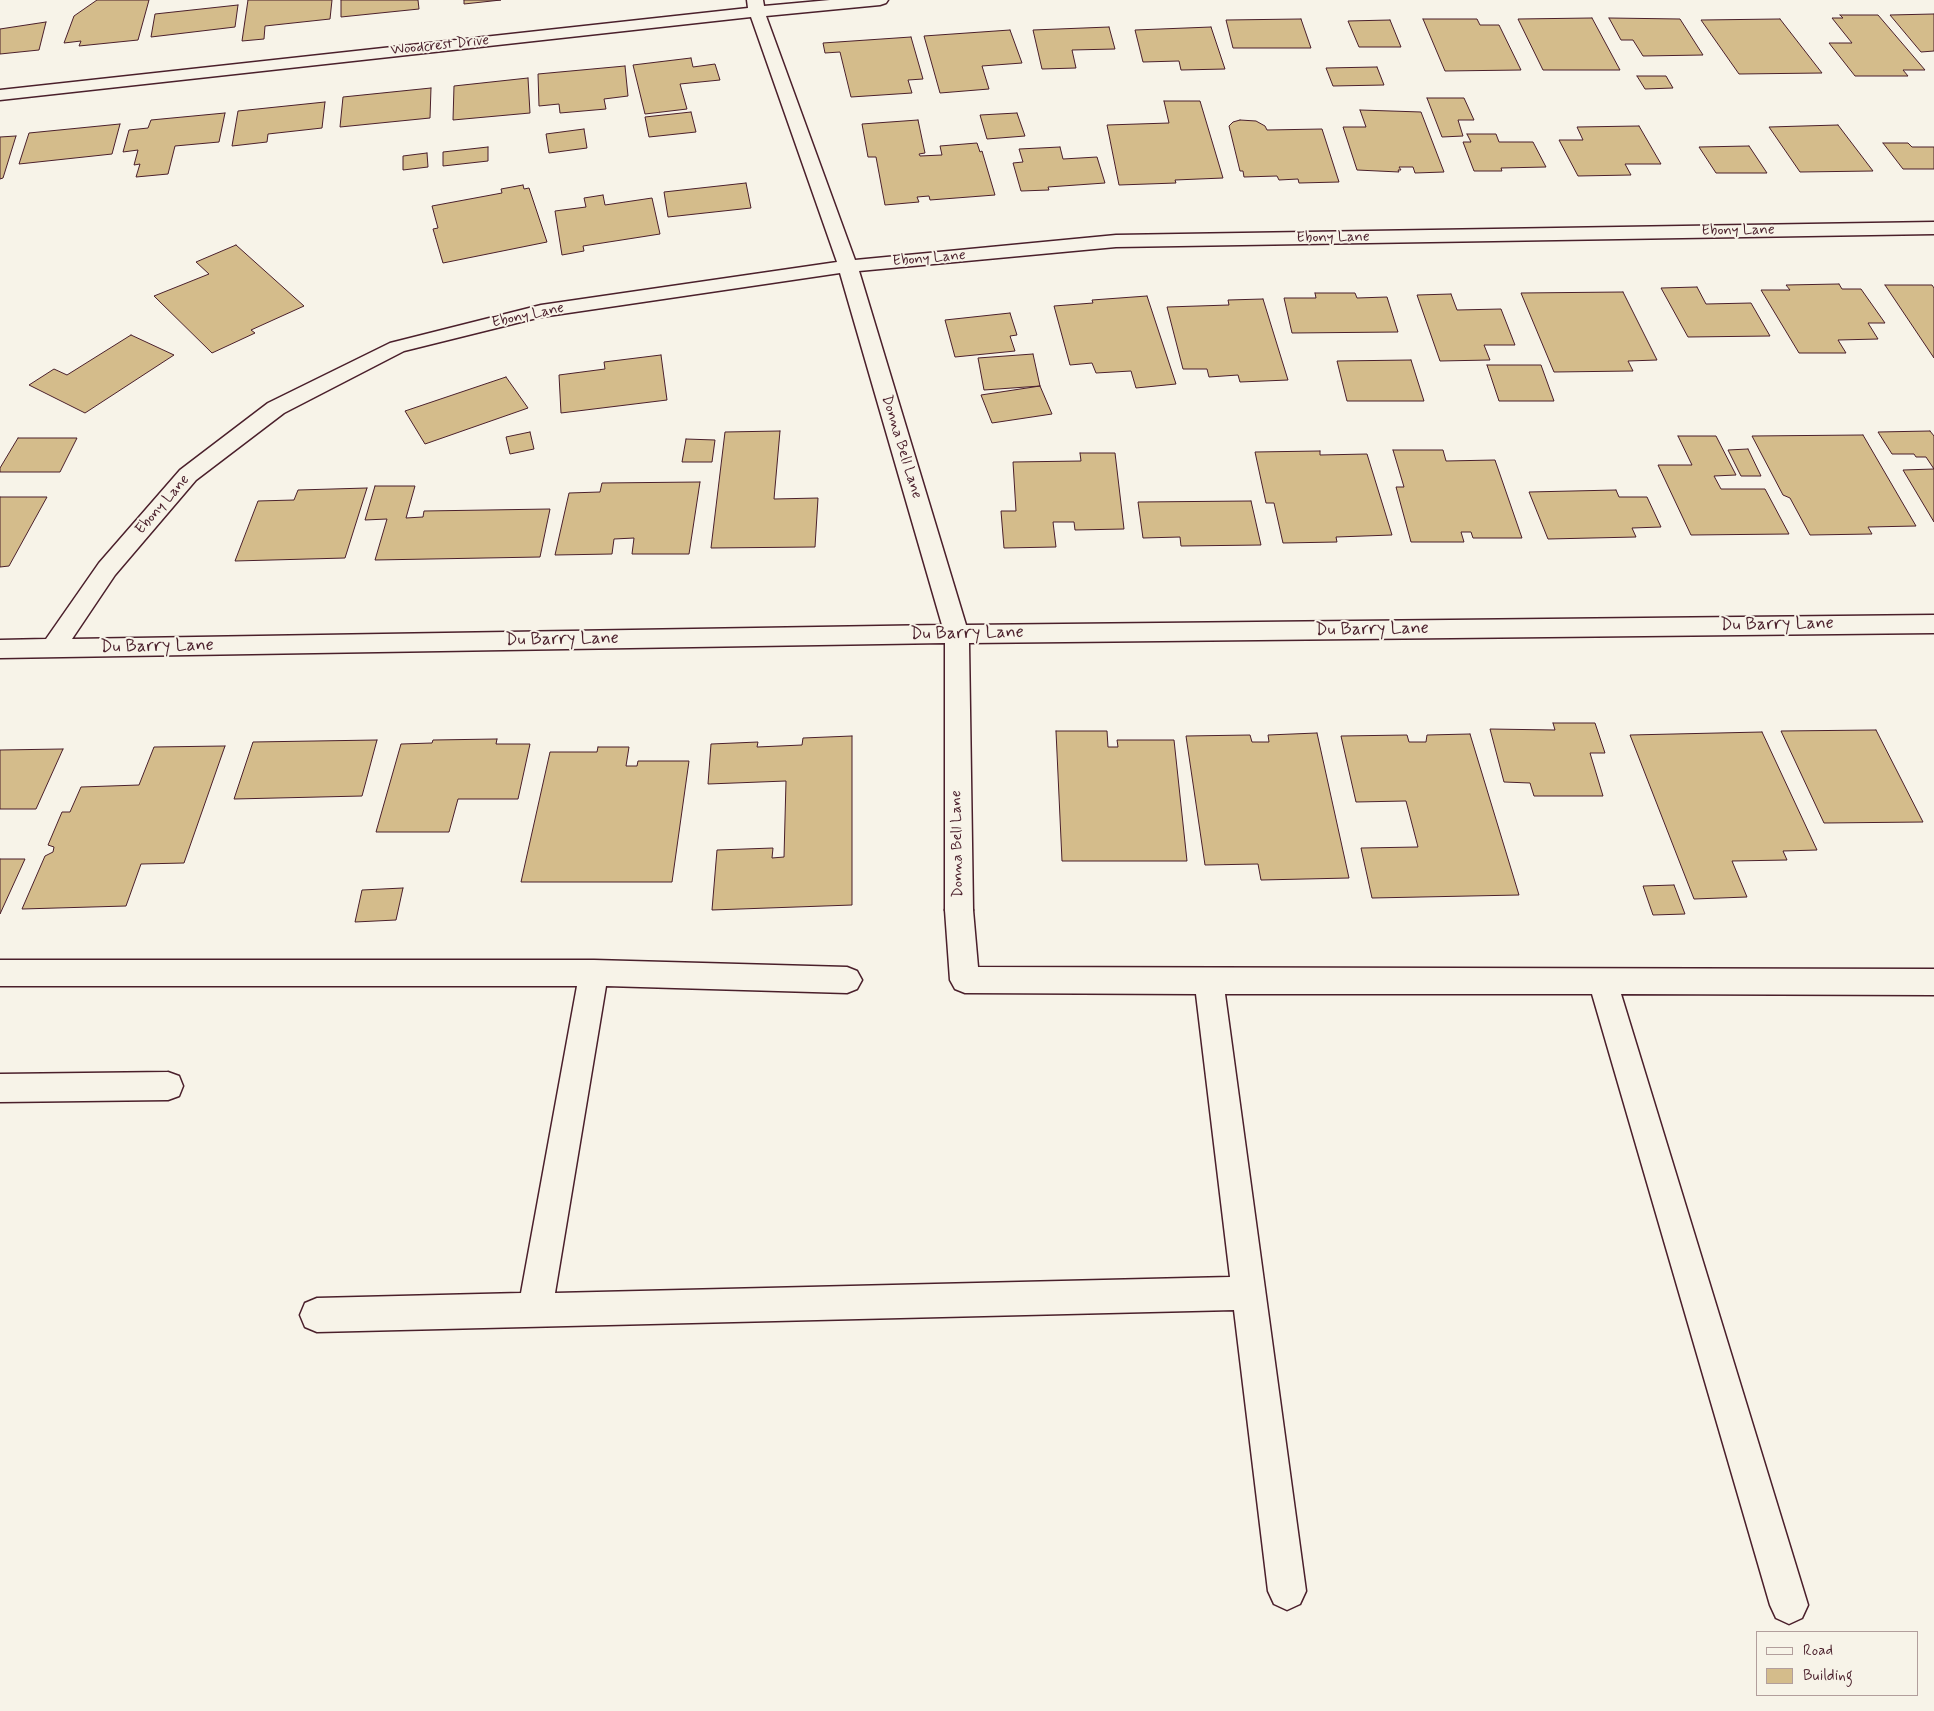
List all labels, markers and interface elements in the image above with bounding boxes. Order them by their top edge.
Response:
street label: Woodcrest Drive [390,32,490,60]
street label: Ebony Lane [1701,221,1775,241]
street label: Ebony Lane [1296,228,1370,248]
street label: Ebony Lane [892,247,966,271]
street label: Ebony Lane [490,300,566,332]
street label: Donna Bell Lane [877,393,925,501]
street label: Ebony Lane [132,471,194,539]
street label: Du Barry Lane [1720,613,1834,637]
street label: Du Barry Lane [1315,618,1429,642]
street label: Du Barry Lane [910,622,1024,646]
street label: Du Barry Lane [505,628,619,652]
street label: Du Barry Lane [100,635,214,659]
street label: Donna Bell Lane [948,790,968,898]
legend [1756,1631,1919,1696]
text: Road [1803,1641,1833,1661]
text: Building [1803,1666,1853,1686]

